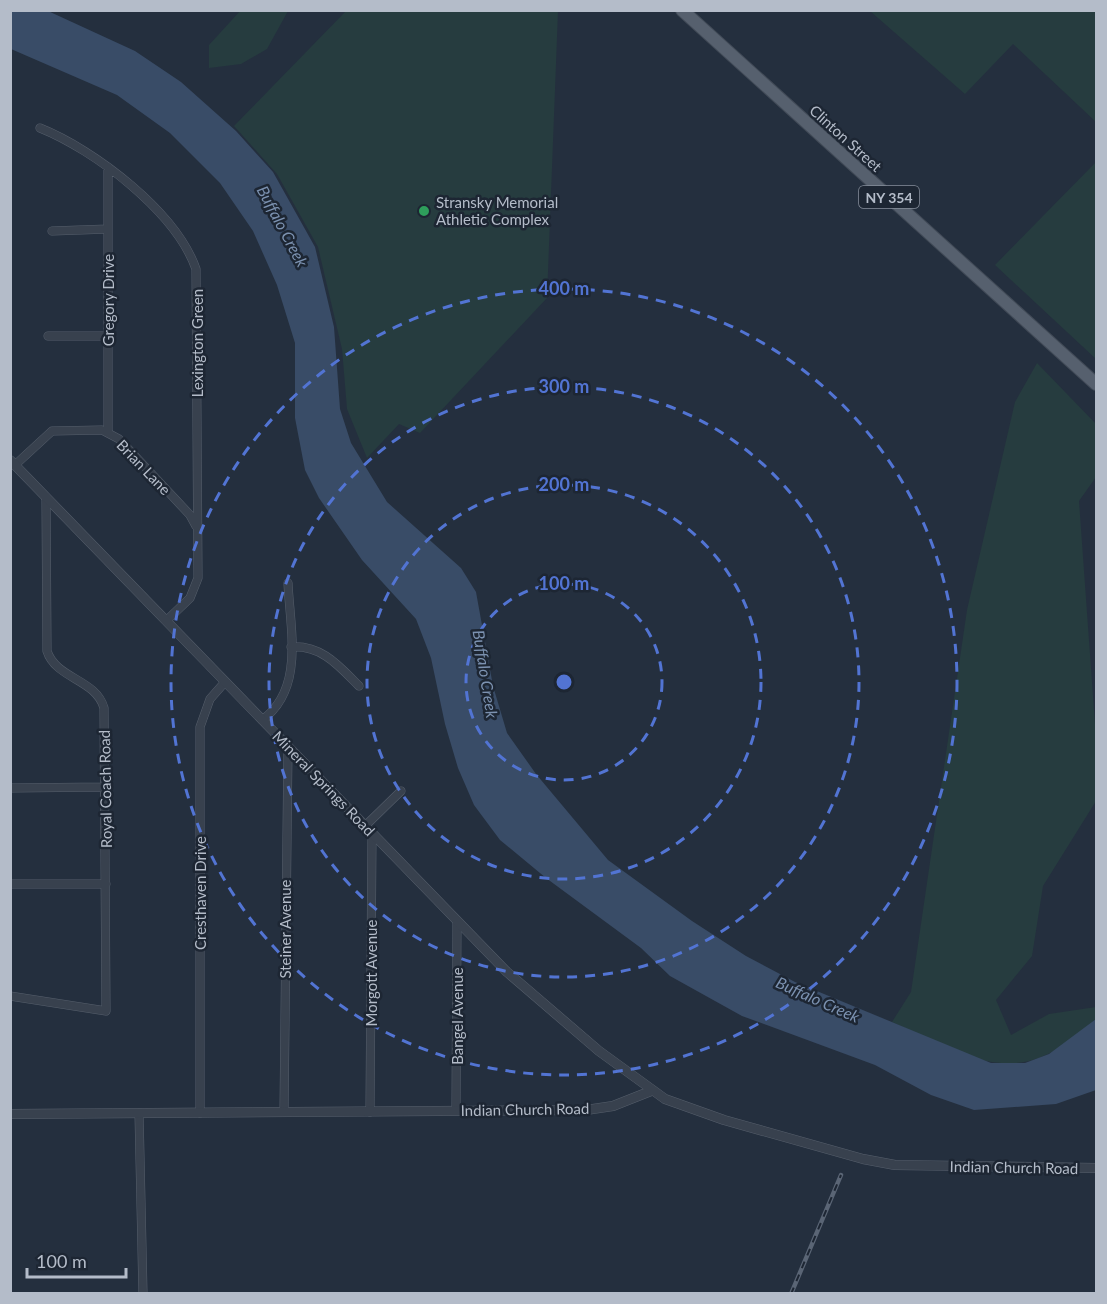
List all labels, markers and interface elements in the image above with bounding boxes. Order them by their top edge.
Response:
street label: Clinton Street [806,101,886,176]
water label: Buffalo Creek [254,182,313,270]
road number: NY 354 [859,186,919,208]
place label: Stransky Memorial Athletic Complex [436,193,558,228]
marker: Stransky Memorial Athletic Complex [417,204,431,218]
street label: Gregory Drive [99,254,117,346]
text: 400 m [539,277,589,299]
street label: Lexington Green [188,289,206,397]
text: 300 m [539,375,589,397]
street label: Brian Lane [113,436,175,498]
text: 200 m [539,473,589,495]
text: 100 m [539,572,589,594]
water label: Buffalo Creek [470,628,502,720]
centre of rings [554,672,574,692]
street label: Mineral Springs Road [269,727,379,839]
street label: Royal Coach Road [95,730,115,848]
street label: Cresthaven Drive [191,836,209,950]
street label: Steiner Avenue [276,879,294,979]
street label: Morgott Avenue [362,920,380,1026]
street label: Bangel Avenue [448,967,466,1065]
water label: Buffalo Creek [773,972,863,1026]
street label: Indian Church Road [461,1099,589,1119]
street label: Indian Church Road [950,1157,1078,1177]
scale bar [27,1241,126,1279]
text: 100 m [36,1250,87,1272]

